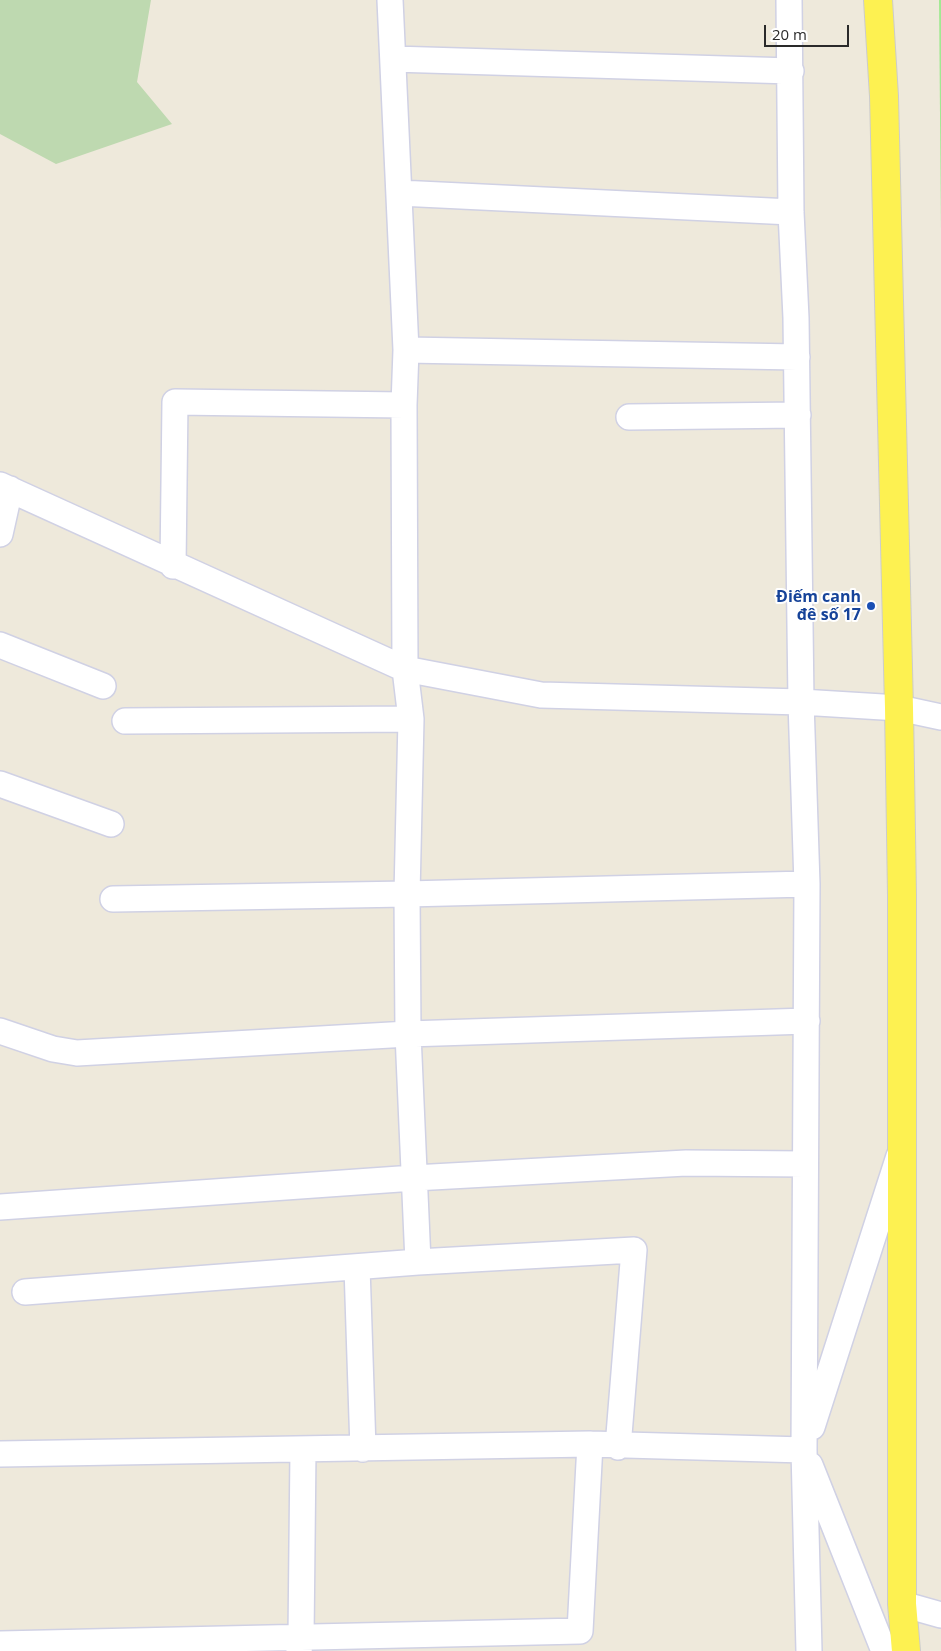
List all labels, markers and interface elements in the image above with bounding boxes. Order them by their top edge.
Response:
scale bar [766,15,851,47]
text: 20 m [772,24,807,44]
place label: Điếm canh đê số 17 [776,587,861,625]
marker: Điếm canh đê số 17 [865,600,877,612]

